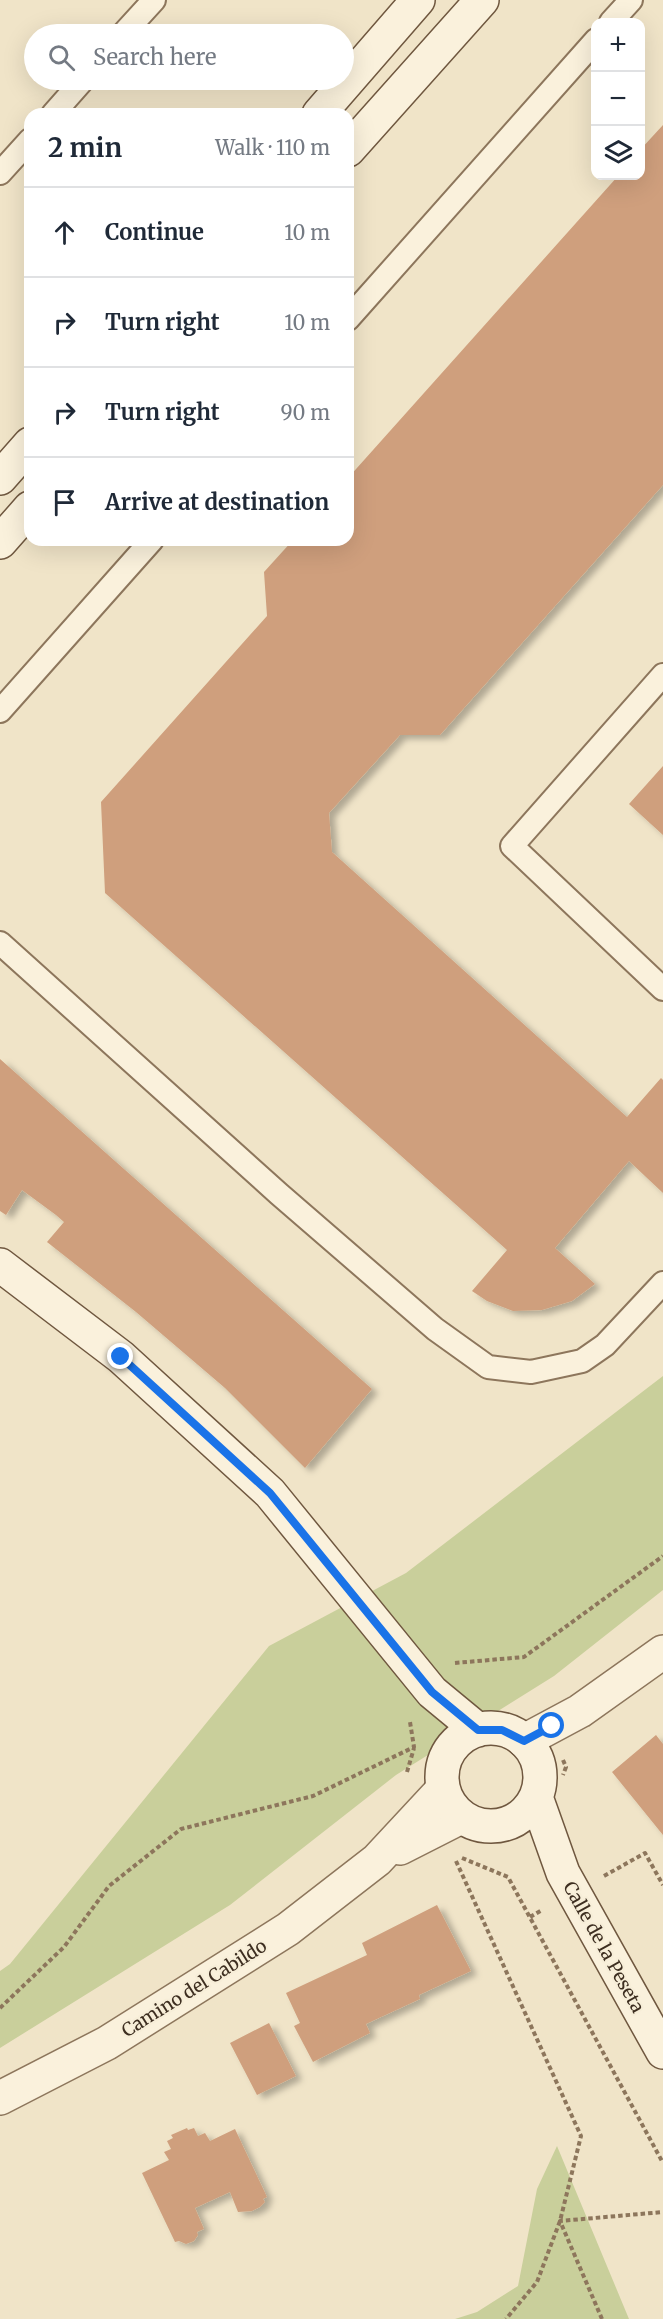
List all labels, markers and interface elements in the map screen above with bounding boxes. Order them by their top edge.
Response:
map controls [591,18,645,180]
button: + [591,18,645,72]
search box [24,24,354,90]
icon: search [45,41,78,74]
text: Search here [93,43,216,71]
button: − [591,72,645,126]
button: layers [591,126,645,180]
text: 2 min [48,131,122,164]
text: Walk · 110 m [215,135,330,160]
icon: ahead [48,216,81,249]
text: Continue [105,218,204,246]
text: 10 m [284,220,330,245]
icon: right [48,306,81,339]
text: Turn right [105,308,219,336]
text: 10 m [284,310,330,335]
icon: right [48,396,81,429]
text: Turn right [105,398,219,426]
text: 90 m [280,400,330,425]
icon: arrive [48,486,81,519]
text: Arrive at destination [105,488,329,516]
route end [107,1343,133,1369]
route start [538,1712,564,1738]
street label: Calle de la Peseta [558,1877,650,2017]
street label: Camino del Cabildo [117,1934,271,2042]

